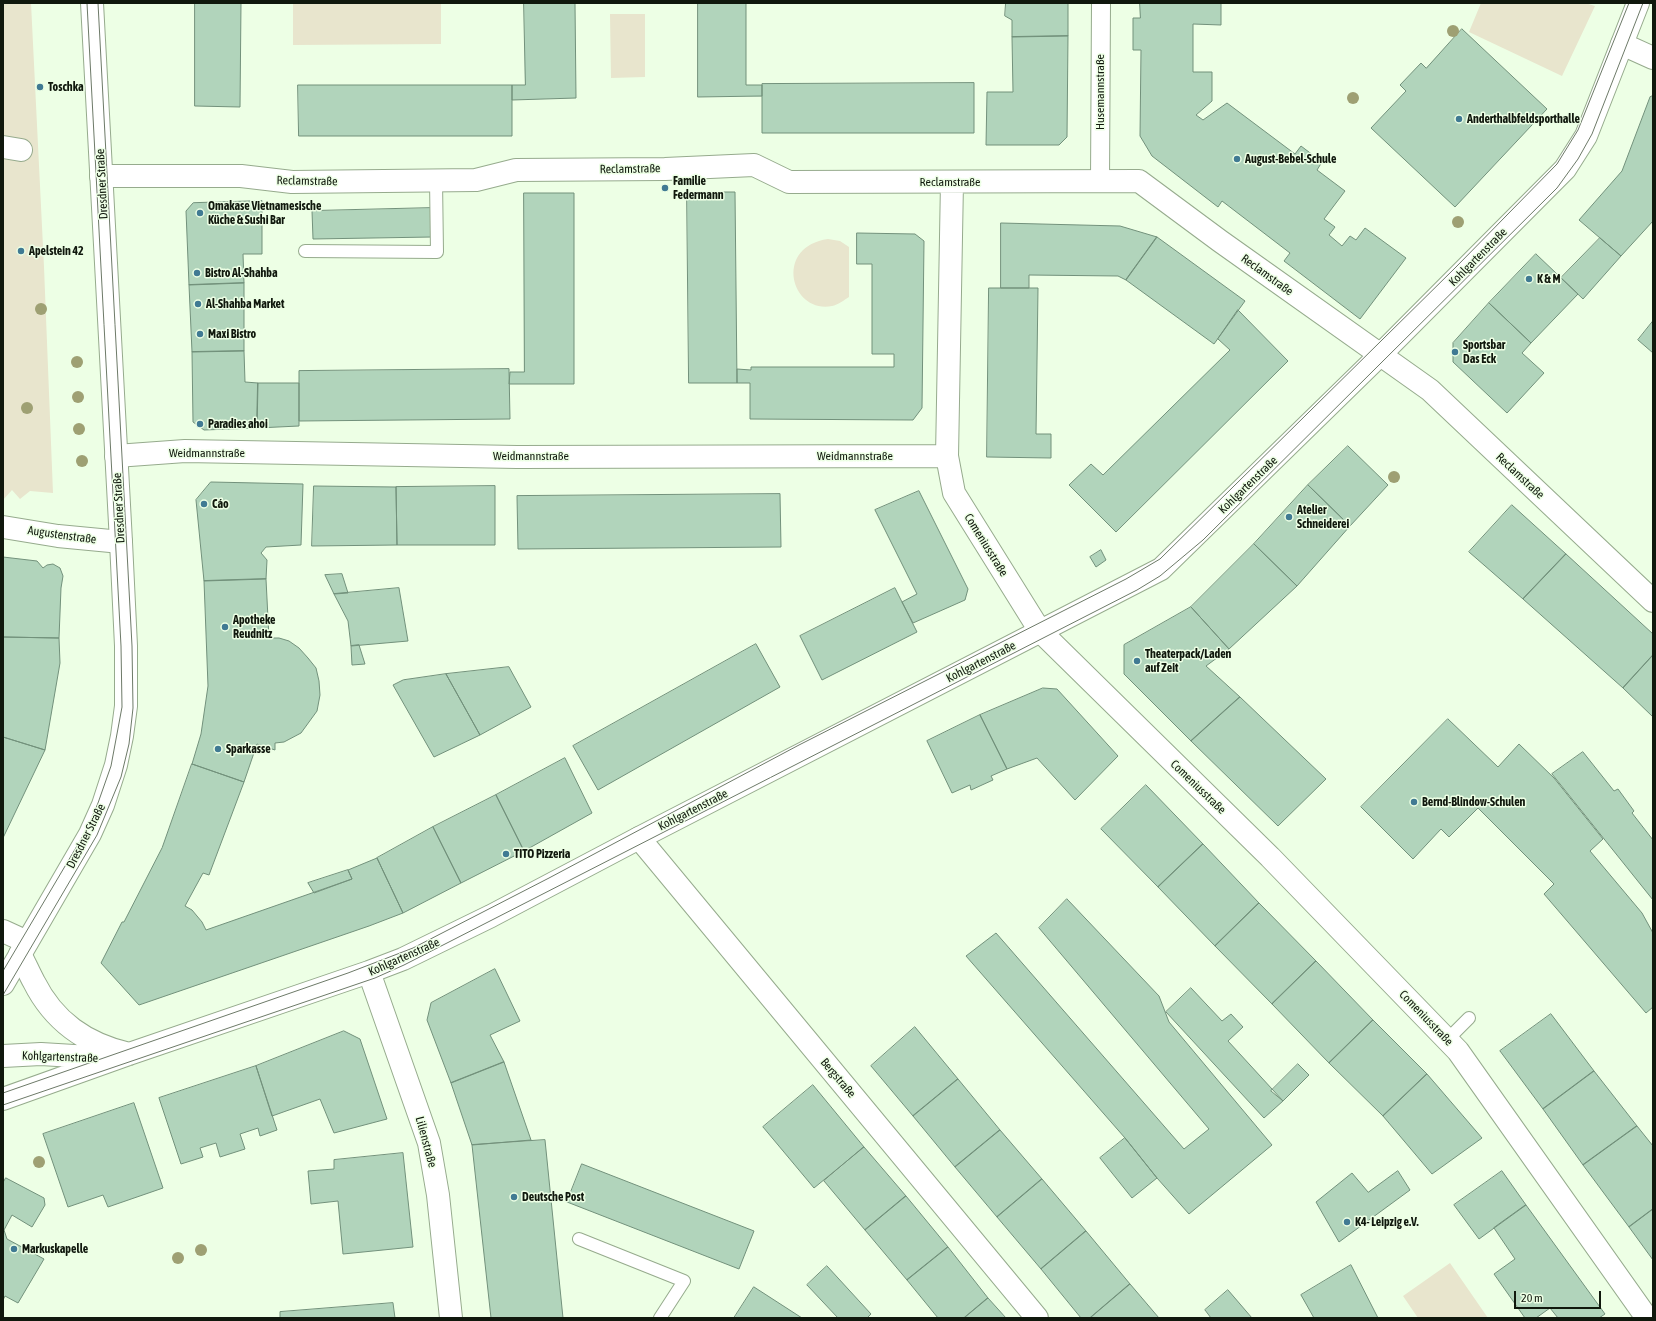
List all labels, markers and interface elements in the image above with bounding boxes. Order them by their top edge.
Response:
street label: Husemannstraße [1093,54,1107,130]
place label: Toschka [48,80,84,94]
marker: Toschka [35,82,45,92]
place label: Anderthalbfeldsporthalle [1467,112,1580,126]
marker: Anderthalbfeldsporthalle [1454,114,1464,124]
street label: Dresdner Straße [93,148,111,220]
place label: August-Bebel-Schule [1245,152,1336,166]
marker: August-Bebel-Schule [1232,154,1242,164]
street label: Reclamstraße [599,161,661,177]
street label: Reclamstraße [276,173,338,189]
place label: Familie Federmann [673,174,724,202]
street label: Reclamstraße [920,175,980,189]
marker: Familie Federmann [660,183,670,193]
place label: Omakase Vietnamesische Küche & Sushi Bar [208,199,321,227]
marker: Omakase Vietnamesische Küche & Sushi Bar [195,208,205,218]
street label: Kohlgartenstraße [1446,225,1510,289]
place label: Apelstein 42 [29,244,84,258]
marker: Apelstein 42 [16,246,26,256]
street label: Reclamstraße [1238,251,1296,299]
place label: Bistro Al-Shahba [205,266,278,280]
marker: Bistro Al-Shahba [192,268,202,278]
place label: K & M [1537,272,1560,286]
marker: K & M [1524,274,1534,284]
place label: Al-Shahba Market [206,297,284,311]
marker: Al-Shahba Market [193,299,203,309]
place label: Maxi Bistro [208,327,256,341]
marker: Maxi Bistro [195,329,205,339]
place label: Sportsbar Das Eck [1463,338,1505,366]
marker: Sportsbar Das Eck [1450,347,1460,357]
place label: Paradies ahoi [208,417,268,431]
marker: Paradies ahoi [195,419,205,429]
street label: Weidmannstraße [169,446,245,460]
street label: Weidmannstraße [493,449,569,463]
street label: Weidmannstraße [817,449,893,463]
street label: Reclamstraße [1493,450,1547,502]
street label: Kohlgartenstraße [1216,453,1280,517]
street label: Dresdner Straße [110,472,128,544]
place label: Cáo [212,497,229,511]
marker: Cáo [199,499,209,509]
place label: Atelier Schneiderei [1297,503,1349,531]
street label: Comeniusstraße [961,511,1011,579]
marker: Atelier Schneiderei [1284,512,1294,522]
street label: Augustenstraße [27,523,97,547]
place label: Apotheke Reudnitz [233,613,275,641]
marker: Apotheke Reudnitz [220,622,230,632]
street label: Kohlgartenstraße [944,638,1018,686]
place label: Theaterpack/Laden auf Zeit [1145,647,1231,675]
marker: Theaterpack/Laden auf Zeit [1132,656,1142,666]
place label: Sparkasse [226,742,271,756]
marker: Sparkasse [213,744,223,754]
street label: Comeniusstraße [1167,757,1229,817]
street label: Kohlgartenstraße [656,786,730,834]
place label: Bernd-Blindow-Schulen [1422,795,1525,809]
marker: Bernd-Blindow-Schulen [1409,797,1419,807]
street label: Dresdner Straße [64,801,108,871]
place label: TITO Pizzeria [514,847,570,861]
marker: TITO Pizzeria [501,849,511,859]
street label: Kohlgartenstraße [366,935,442,979]
street label: Comeniusstraße [1396,987,1456,1049]
street label: Kohlgartenstraße [22,1048,98,1066]
street label: Bergstraße [817,1055,859,1101]
street label: Lilienstraße [412,1115,440,1169]
place label: Deutsche Post [522,1190,584,1204]
marker: Deutsche Post [509,1192,519,1202]
place label: K4- Leipzig e.V. [1355,1215,1419,1229]
marker: K4- Leipzig e.V. [1342,1217,1352,1227]
place label: Markuskapelle [22,1242,88,1256]
marker: Markuskapelle [9,1244,19,1254]
scale bar [1516,1283,1603,1309]
text: 20 m [1521,1291,1543,1305]

